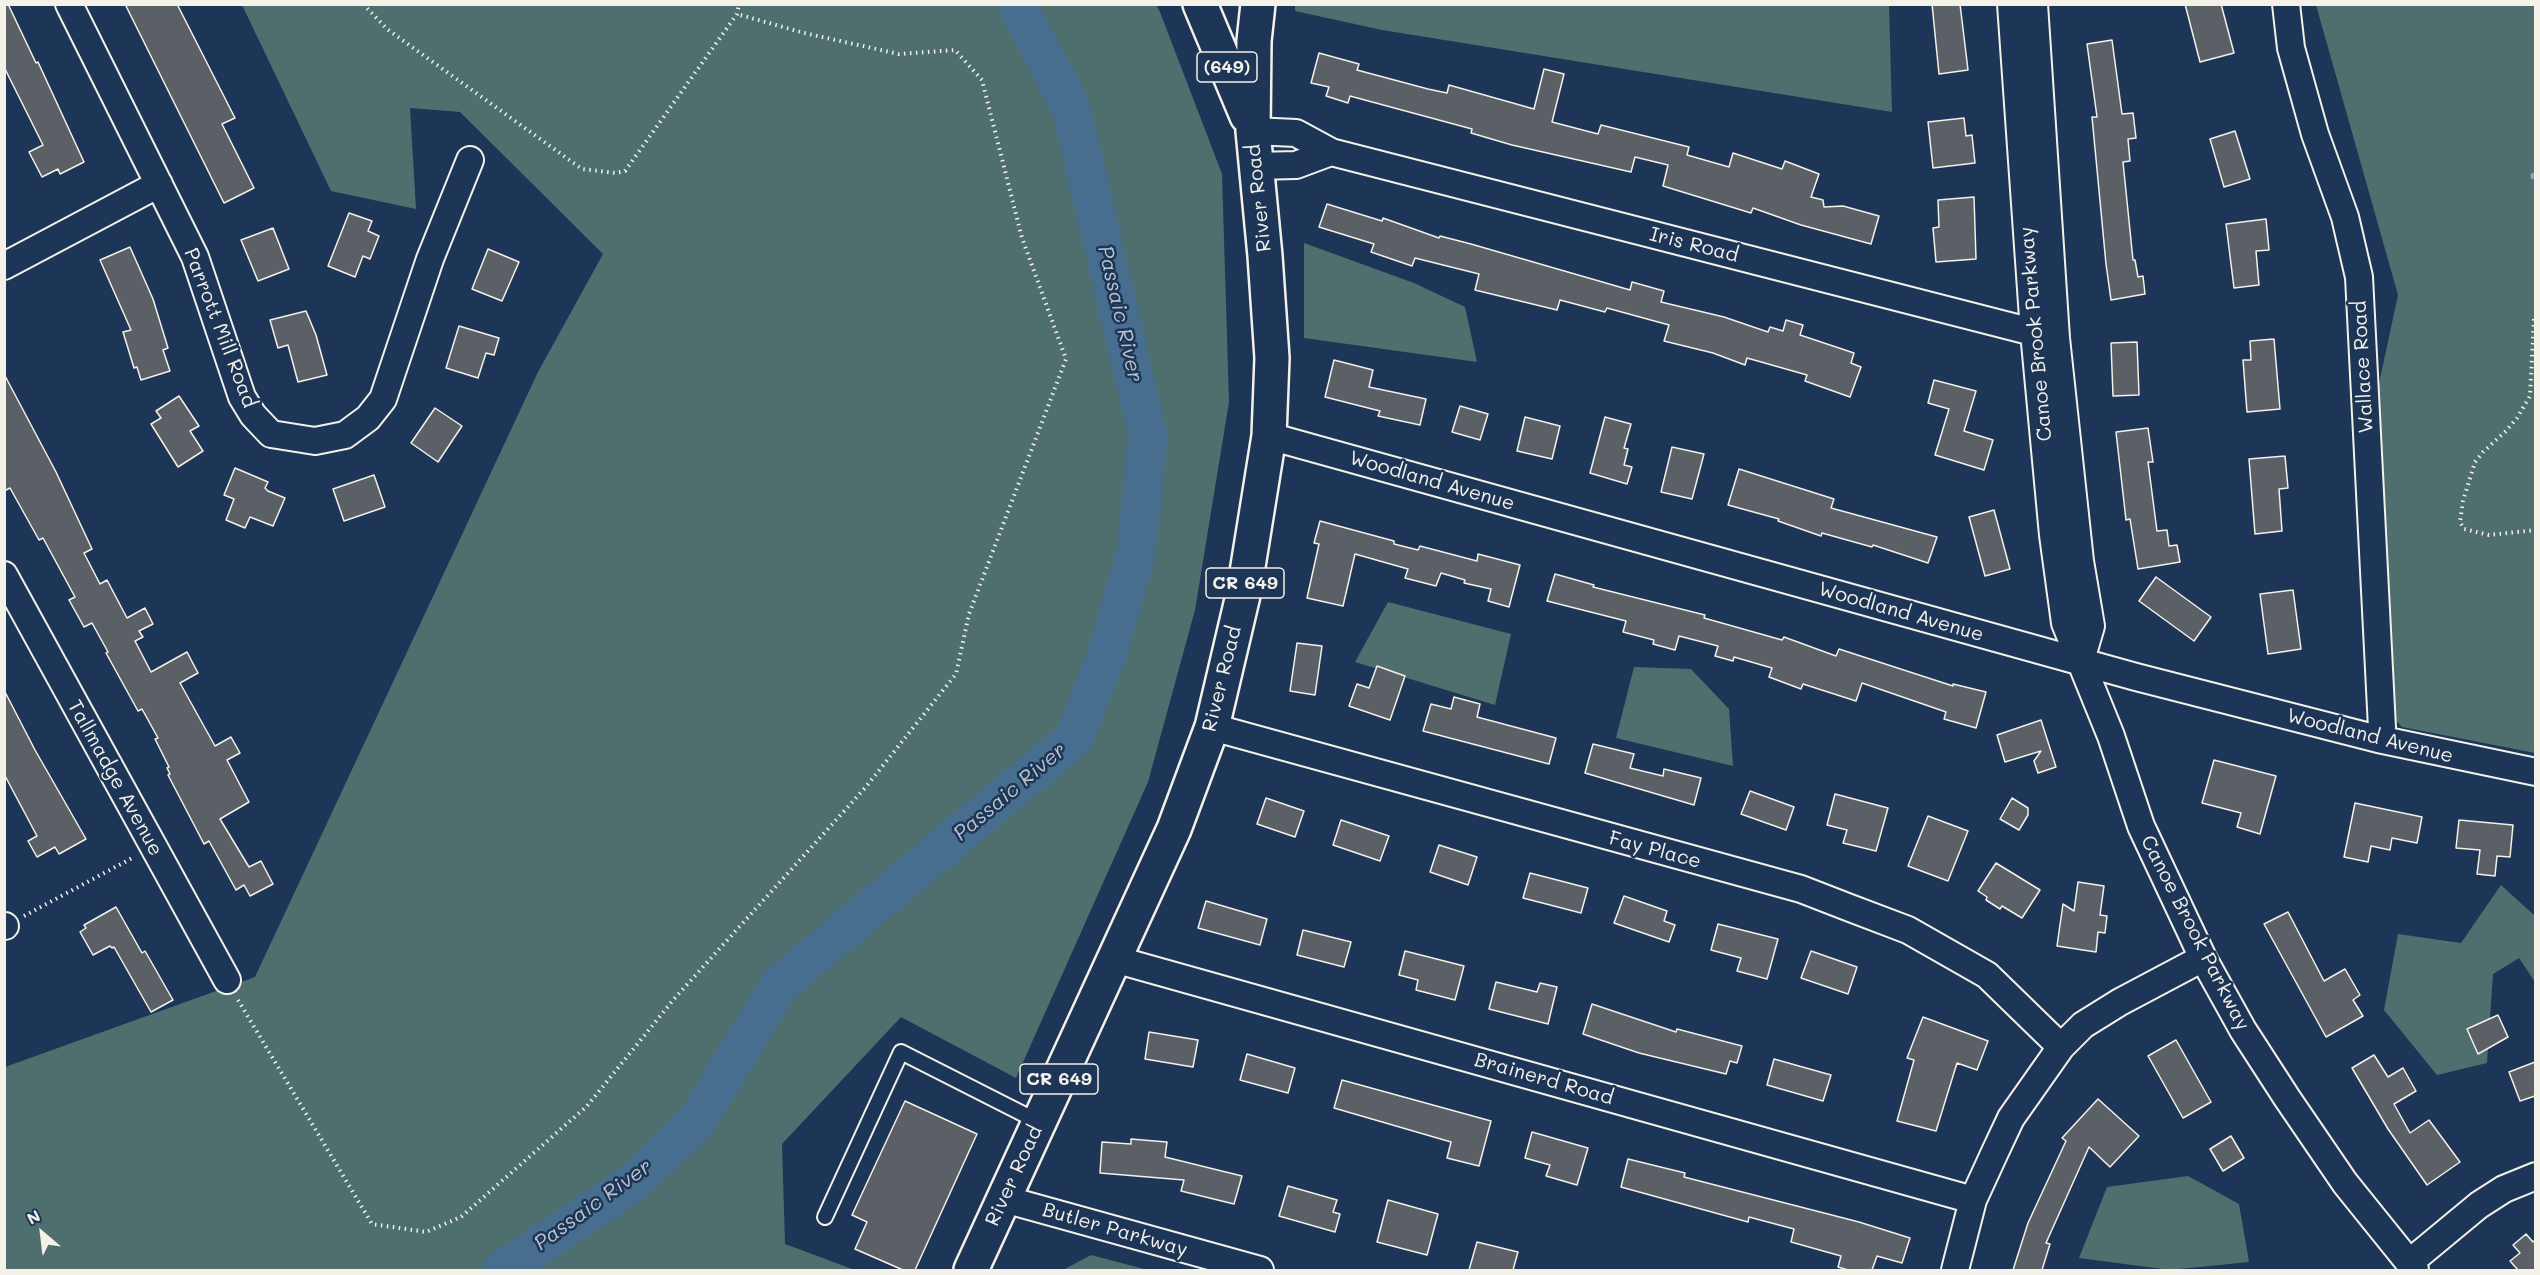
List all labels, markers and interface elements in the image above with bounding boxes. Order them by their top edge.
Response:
road number: (649) [1197,52,1257,82]
street label: River Road [1241,143,1277,253]
street label: Iris Road [1647,222,1741,268]
street label: Canoe Brook Parkway [2015,226,2057,442]
water label: Passaic River [1092,243,1148,385]
street label: Parrott Mill Road [179,245,261,411]
street label: Wallace Road [2348,300,2378,434]
street label: Woodland Avenue [1347,446,1517,516]
road number: CR 649 [1206,568,1284,598]
street label: Woodland Avenue [1816,577,1986,647]
street label: River Road [1197,624,1247,734]
street label: Tallmadge Avenue [62,696,168,860]
street label: Woodland Avenue [2284,704,2456,768]
water label: Passaic River [948,738,1072,846]
street label: Fay Place [1606,826,1704,874]
street label: Canoe Brook Parkway [2135,832,2255,1034]
street label: Brainerd Road [1472,1048,1616,1110]
road number: CR 649 [1020,1064,1098,1094]
street label: River Road [980,1122,1048,1230]
water label: Passaic River [529,1154,657,1256]
street label: Butler Parkway [1040,1198,1190,1262]
north arrow [12,1203,72,1263]
text: N [23,1205,44,1229]

